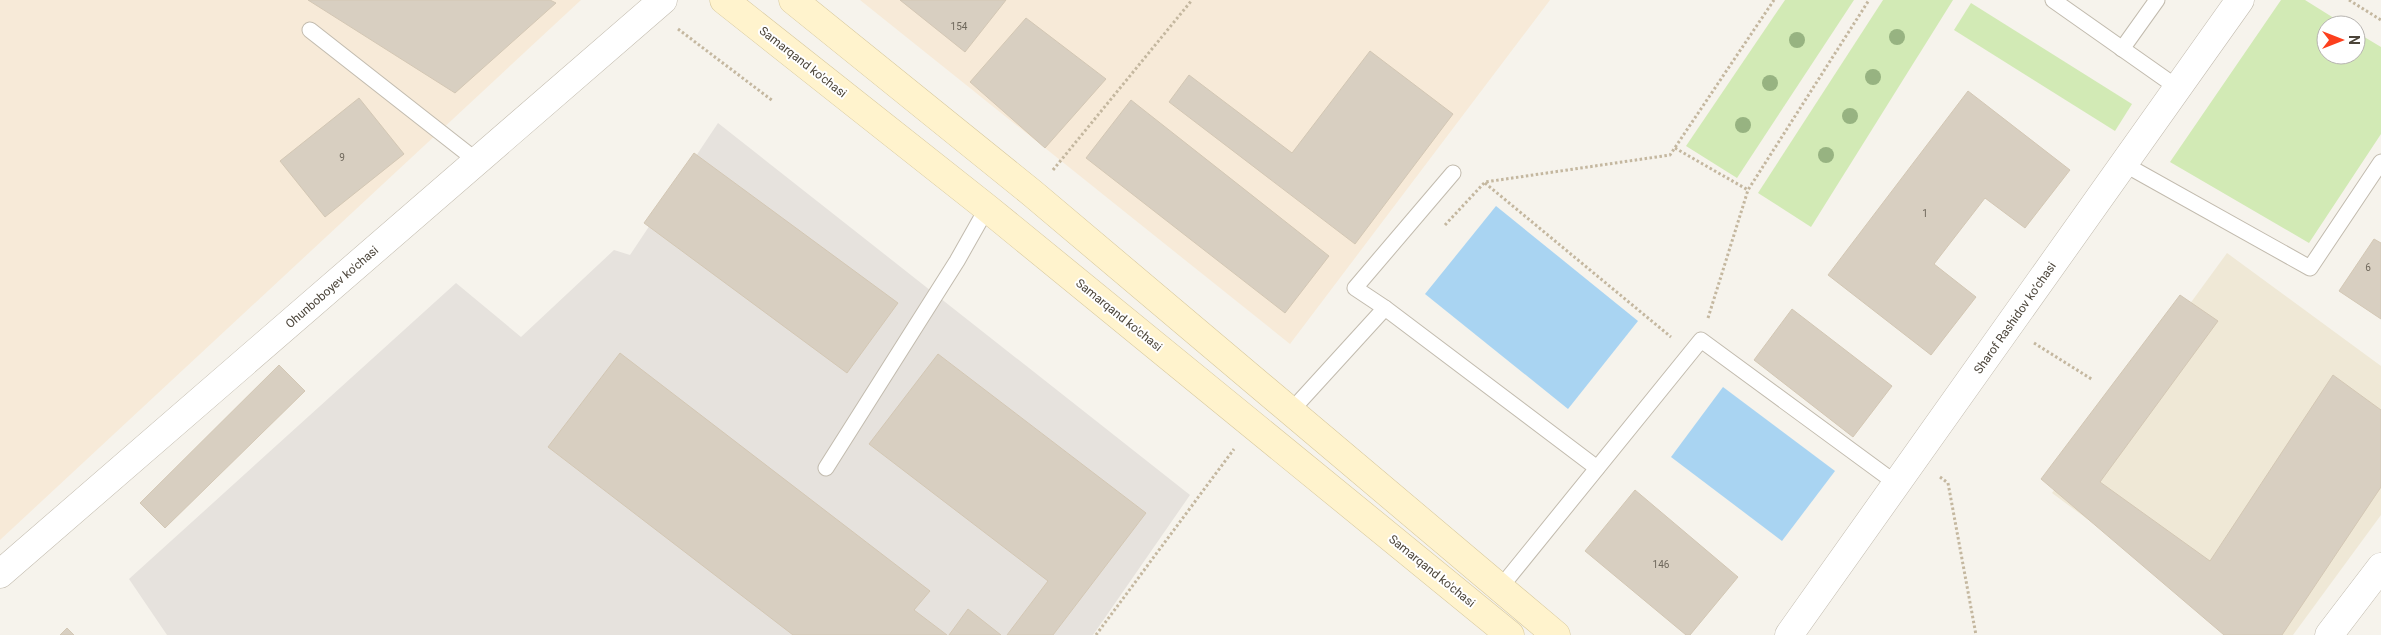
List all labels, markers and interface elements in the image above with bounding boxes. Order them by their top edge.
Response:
north arrow [2316,15,2366,65]
house number: 154 [951,21,968,32]
street label: Samarqand ko'chasi [757,24,849,100]
text: N [2346,35,2362,45]
house number: 9 [339,152,345,163]
house number: 1 [1922,208,1928,219]
street label: Ohunboboyev ko'chasi [283,243,381,331]
street label: Sharof Rashidov ko’chasi [1971,259,2059,377]
house number: 6 [2365,262,2371,273]
street label: Samarqand ko'chasi [1073,276,1165,354]
street label: Samarqand ko'chasi [1386,532,1478,610]
house number: 146 [1653,559,1670,570]

